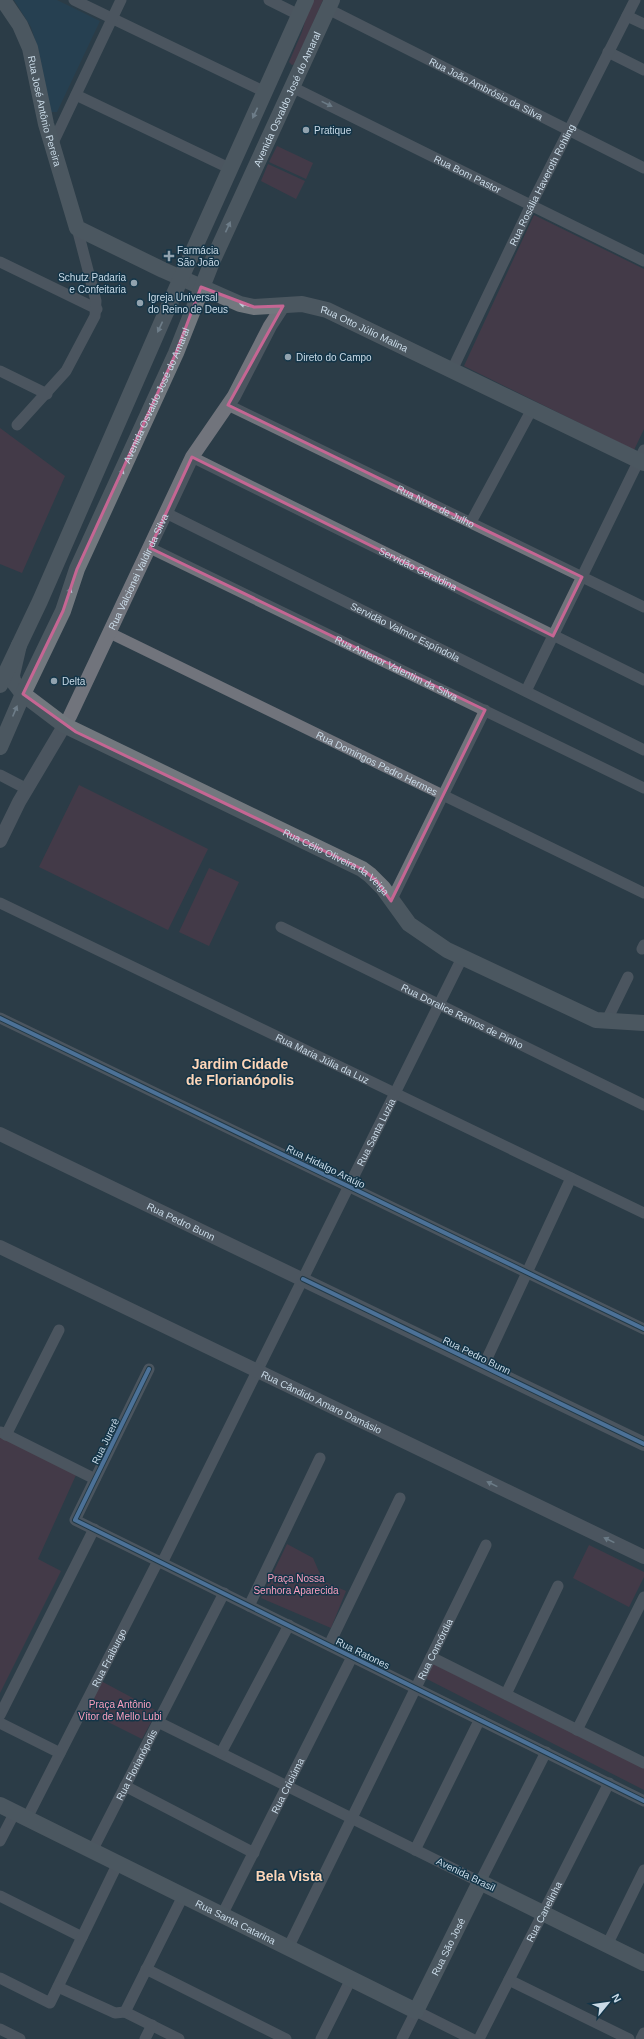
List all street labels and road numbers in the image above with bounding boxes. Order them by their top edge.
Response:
street label: Avenida Osvaldo José do Amaral [251,30,323,168]
street label: Rua José Antônio Pereira [26,55,63,168]
street label: Rua João Ambrósio da Silva [427,56,545,122]
street label: Rua Rosália Haveroth Rohling [507,122,577,248]
street label: Rua Bom Pastor [432,153,503,196]
street label: Rua Otto Júlio Malina [319,304,410,354]
street label: Avenida Osvaldo José do Amaral [121,326,191,465]
street label: Rua Nove de Julho [395,483,477,530]
street label: Rua Valcionei Valdir da Silva [106,512,171,632]
street label: Servidão Geraldina [377,545,459,593]
street label: Servidão Valmor Espíndola [349,600,462,664]
street label: Rua Antenor Valentim da Silva [333,634,460,703]
street label: Rua Domingos Pedro Hermes [314,729,439,798]
street label: Rua Célio Oliveira da Veiga [281,827,392,898]
street label: Rua Doralice Ramos de Pinho [399,982,525,1051]
street label: Rua Maria Júlia da Luz [274,1032,371,1086]
street label: Rua Santa Luzia [355,1096,398,1168]
street label: Rua Hidalgo Araújo [285,1143,367,1190]
street label: Rua Pedro Bunn [145,1201,217,1243]
street label: Rua Pedro Bunn [441,1334,512,1377]
street label: Rua Cândido Amaro Damásio [259,1369,384,1436]
street label: Rua Jurerê [90,1416,121,1466]
street label: Rua Concórdia [416,1617,455,1682]
street label: Rua Fraiburgo [90,1626,129,1689]
street label: Rua Ratones [334,1636,391,1671]
street label: Rua Florianópolis [114,1728,159,1802]
street label: Rua Criciúma [269,1756,306,1815]
street label: Avenida Brasil [435,1856,497,1893]
street label: Rua Canelinha [524,1879,564,1944]
street label: Rua Santa Catarina [194,1898,278,1947]
street label: Rua São José [429,1916,467,1978]

